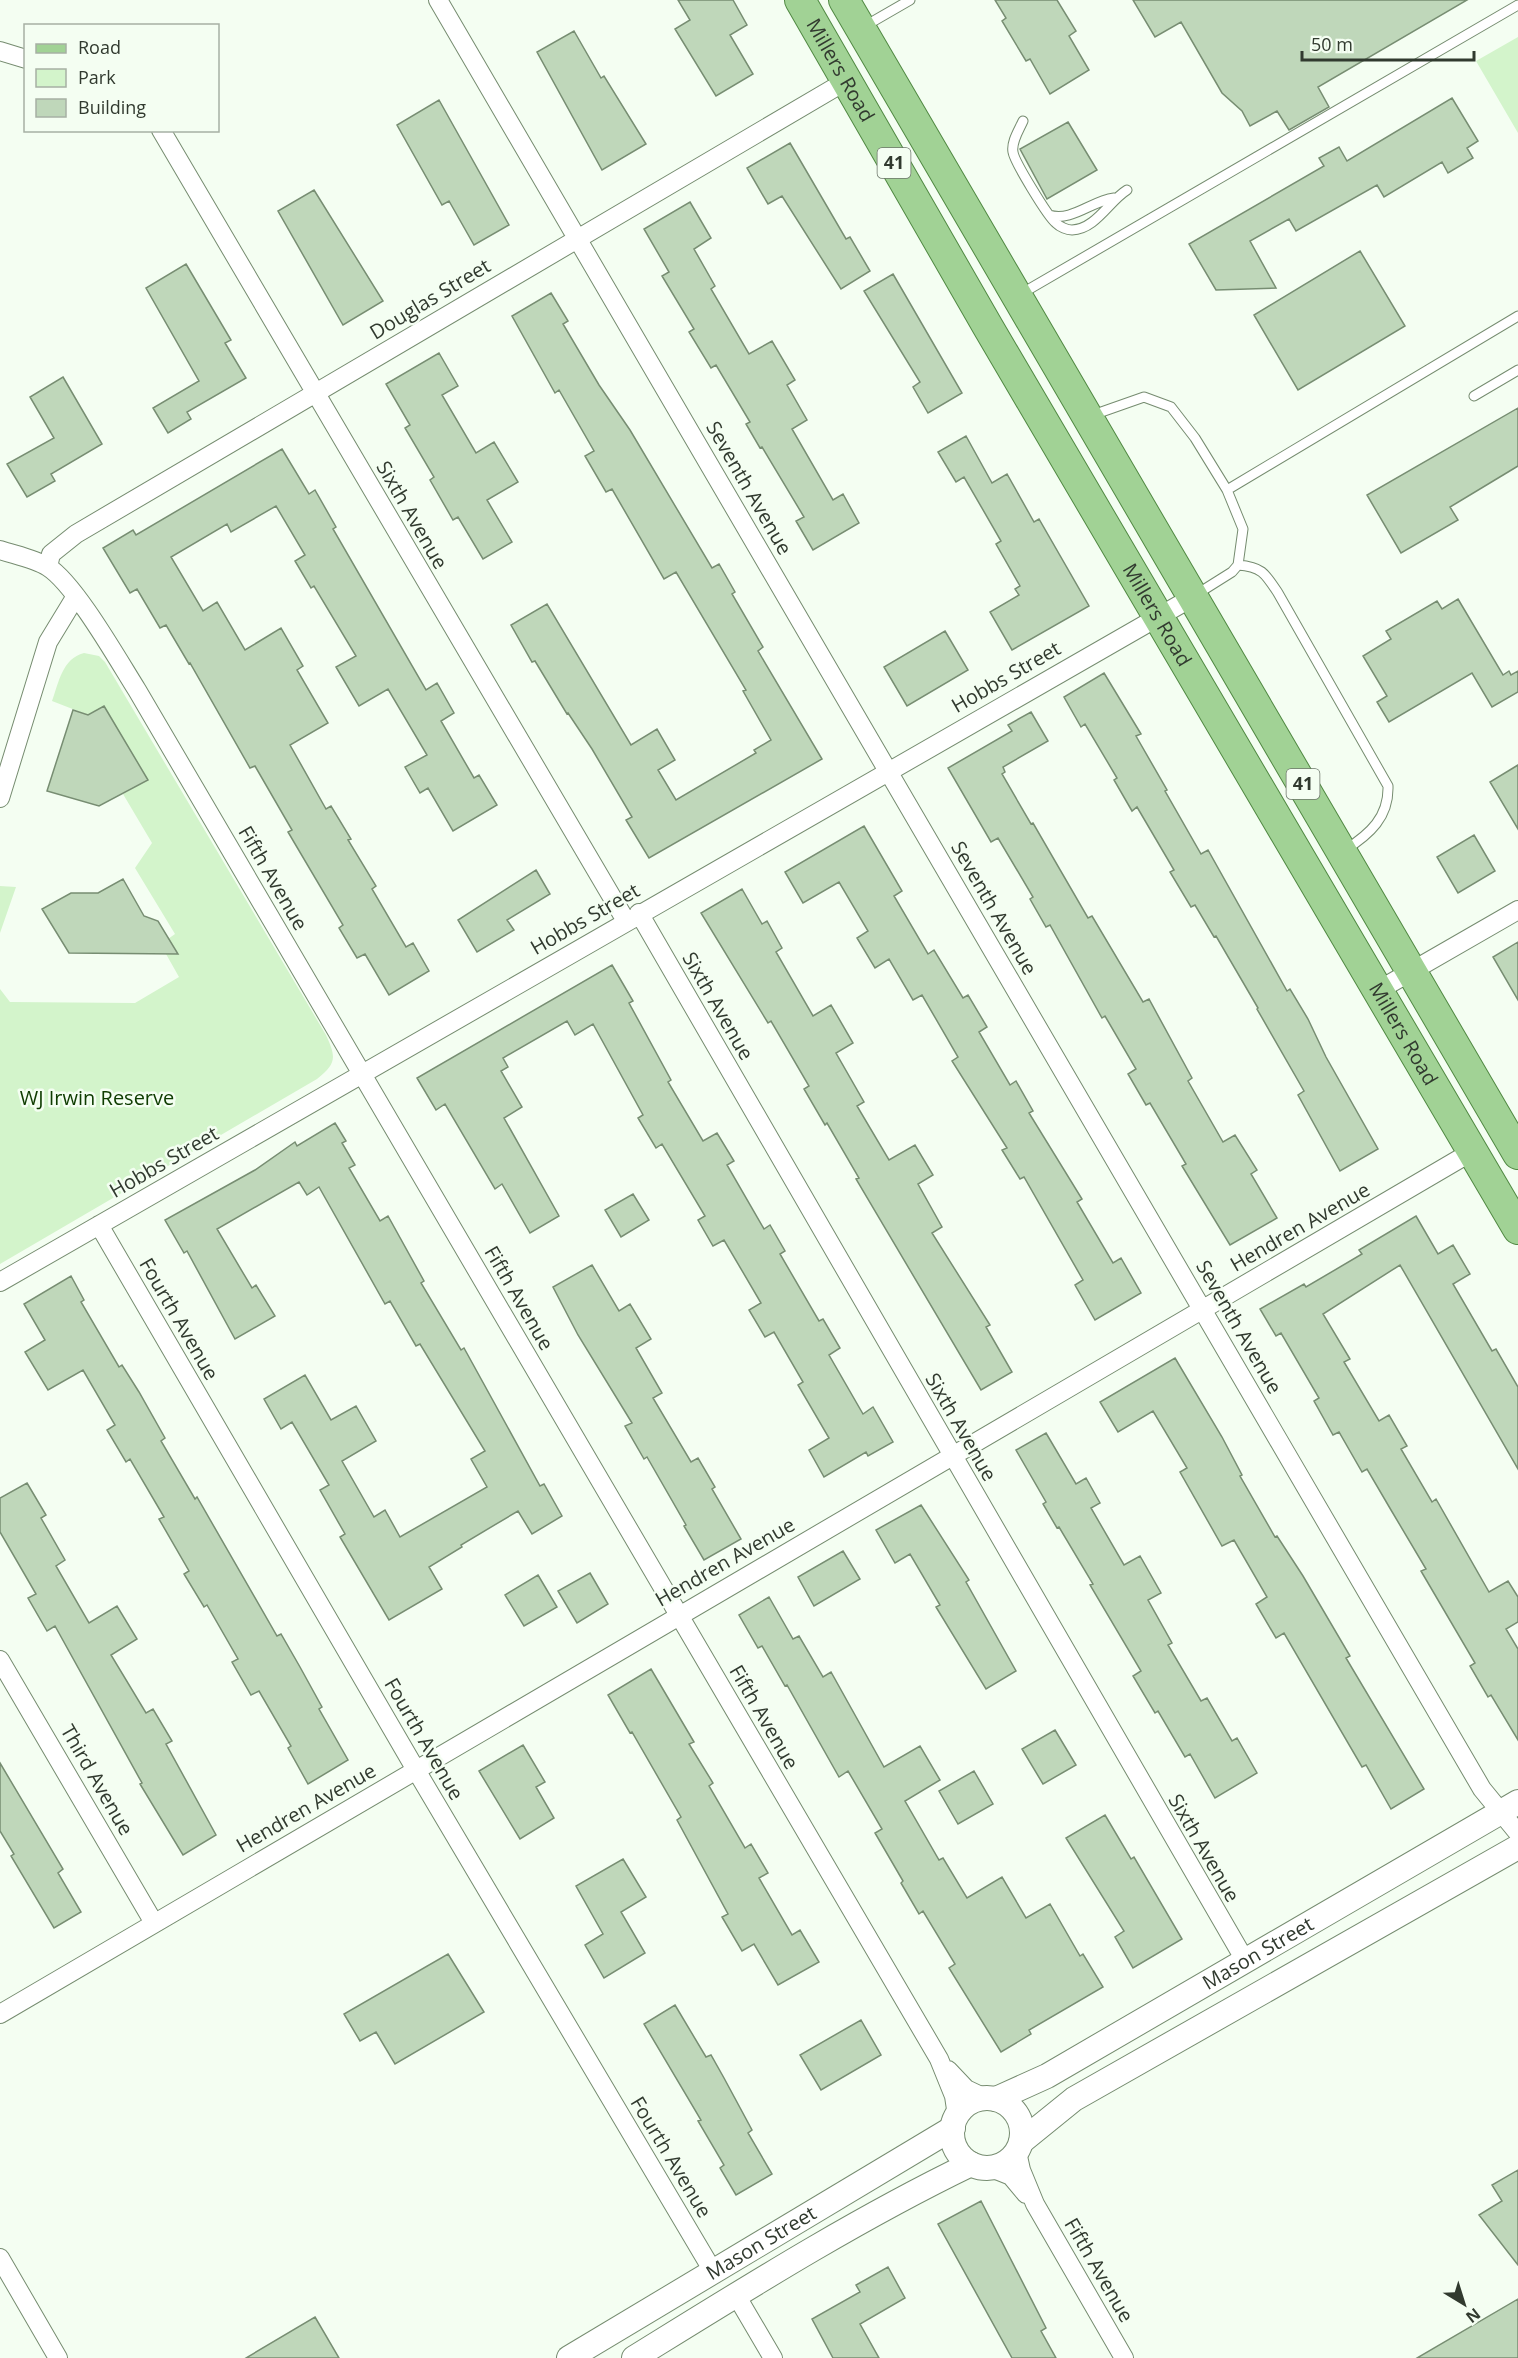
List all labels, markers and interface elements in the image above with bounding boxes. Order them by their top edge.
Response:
street label: Millers Road [800,13,881,127]
legend [24,24,219,132]
scale bar [1302,24,1474,62]
text: 50 m [1311,32,1353,56]
text: Road [78,35,121,59]
text: Park [78,65,116,89]
text: Building [78,95,146,119]
road number: 41 [878,148,910,178]
street label: Douglas Street [364,252,495,345]
street label: Seventh Avenue [700,416,799,559]
street label: Sixth Avenue [371,456,454,574]
street label: Millers Road [1117,558,1198,671]
street label: Hobbs Street [946,634,1065,719]
road number: 41 [1286,769,1320,799]
street label: Fifth Avenue [233,821,314,935]
street label: Seventh Avenue [945,836,1044,979]
street label: Hobbs Street [525,876,644,961]
street label: Sixth Avenue [677,947,760,1065]
street label: Millers Road [1363,977,1445,1090]
park label: WJ Irwin Reserve [20,1084,174,1111]
street label: Hobbs Street [104,1119,223,1204]
street label: Hendren Avenue [1225,1176,1374,1278]
street label: Fifth Avenue [479,1241,560,1355]
street label: Fourth Avenue [133,1253,225,1385]
street label: Seventh Avenue [1190,1255,1289,1398]
street label: Sixth Avenue [920,1368,1003,1486]
street label: Hendren Avenue [650,1511,799,1613]
street label: Fifth Avenue [724,1660,805,1774]
street label: Fourth Avenue [378,1673,470,1805]
street label: Third Avenue [55,1719,140,1840]
street label: Hendren Avenue [231,1757,380,1859]
street label: Sixth Avenue [1163,1789,1246,1907]
street label: Mason Street [1197,1910,1318,1996]
street label: Fourth Avenue [625,2091,718,2222]
street label: Mason Street [701,2199,821,2286]
street label: Fifth Avenue [1059,2213,1140,2327]
north arrow [1434,2274,1494,2334]
text: N [1461,2303,1485,2328]

